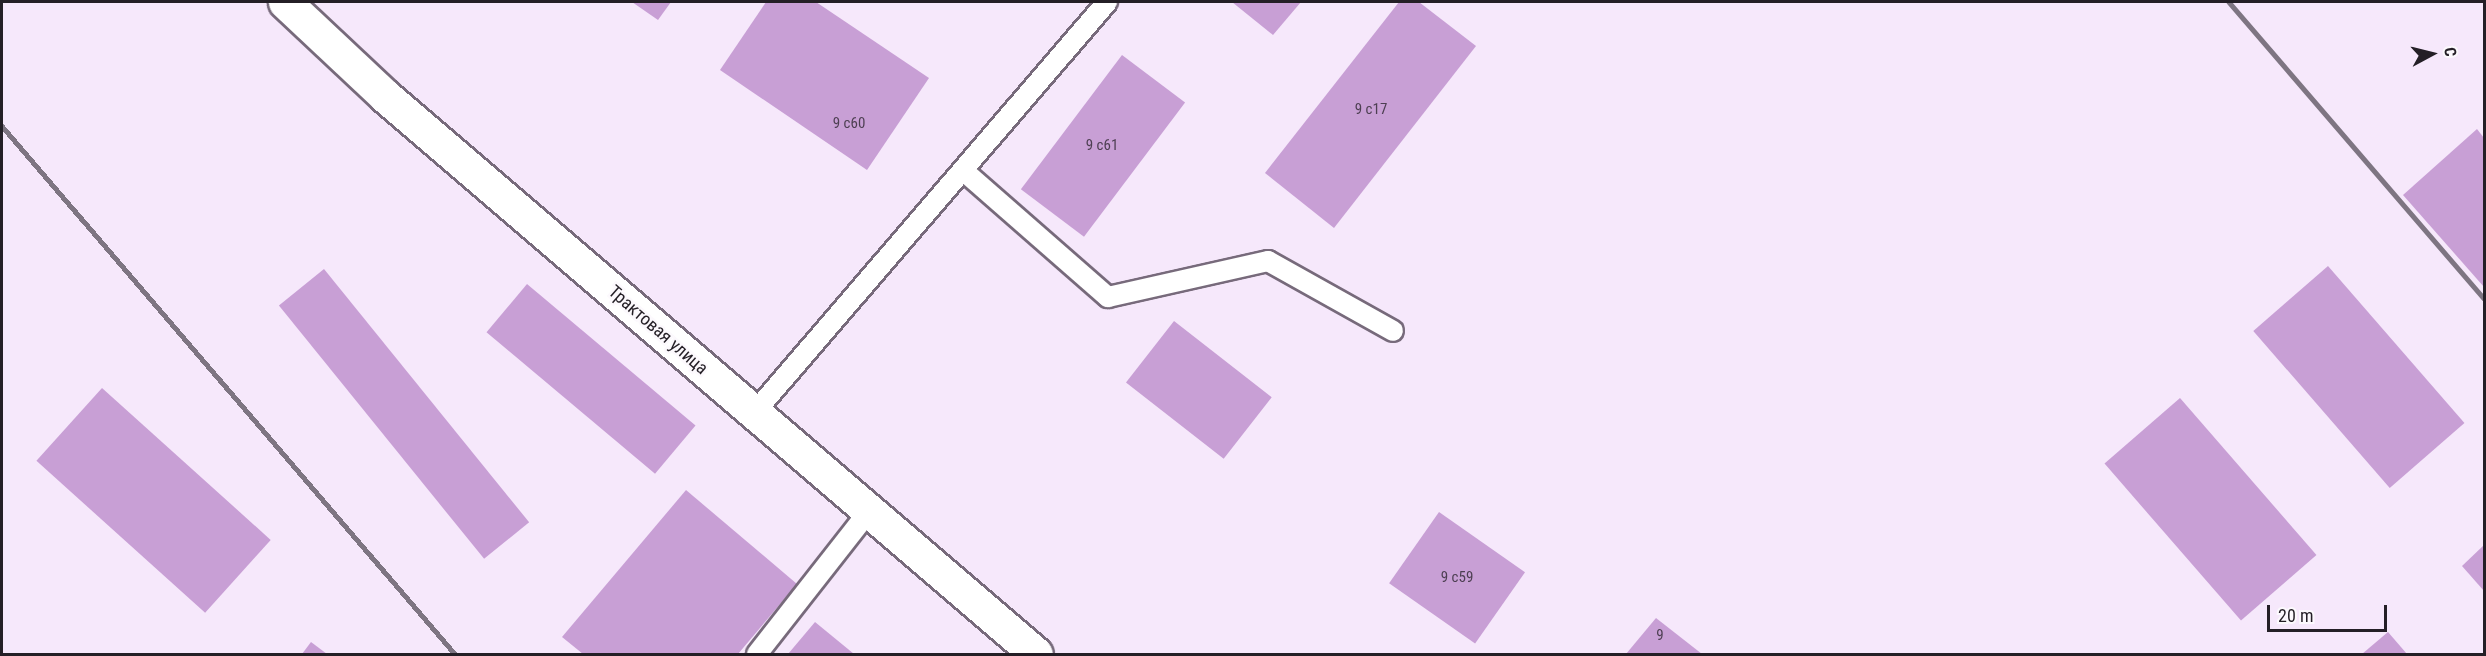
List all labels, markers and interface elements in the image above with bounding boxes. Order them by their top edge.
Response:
north arrow [2402,24,2462,84]
text: С [2440,46,2460,57]
house number: 9 с17 [1355,101,1387,119]
house number: 9 с60 [833,115,865,133]
house number: 9 с61 [1086,137,1118,155]
street label: Трактовая улица [604,281,712,379]
house number: 9 c59 [1441,569,1473,587]
scale bar [2270,593,2390,631]
text: 20 m [2278,605,2313,626]
house number: 9 [1656,627,1664,645]

